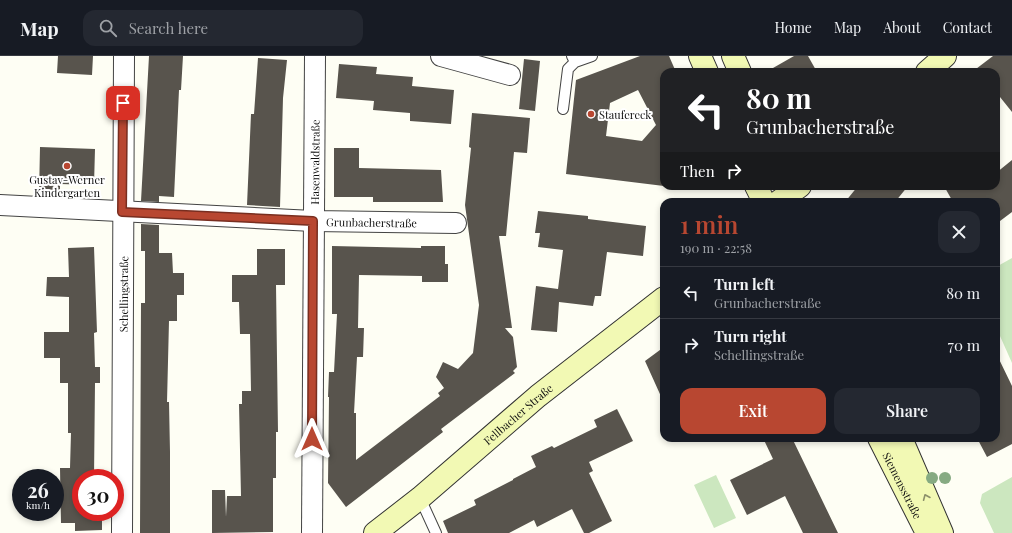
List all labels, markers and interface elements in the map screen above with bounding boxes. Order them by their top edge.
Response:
search box [83,10,363,46]
text: Map [20,15,59,41]
icon: search [97,17,119,39]
text: Search here [129,18,208,38]
text: Home [774,18,812,37]
text: Map [834,18,861,37]
text: About [883,18,921,37]
text: Contact [943,18,992,37]
text: 80 m [746,79,812,116]
icon: left [680,84,732,136]
pin [106,86,140,120]
icon: arrive [112,92,134,114]
place label: Staufereck [599,107,651,122]
marker: Staufereck [586,109,596,119]
text: Grunbacherstraße [746,115,894,139]
street label: Hasenwaldstraße [307,119,322,205]
icon: right [723,160,745,182]
marker: Gustav-Werner Kindergarten [62,161,72,171]
text: Then [680,161,715,181]
place label: Gustav-Werner Kindergarten [29,172,105,200]
text: 1 min [680,208,738,240]
button: close [938,211,980,253]
street label: Grunbacherstraße [326,214,418,230]
text: 190 m · 22:58 [680,239,752,256]
street label: Schellingstraße [115,255,131,332]
text: Turn left [714,274,775,294]
icon: left [680,282,702,304]
text: 80 m [946,283,980,303]
text: Grunbacherstraße [714,294,821,311]
text: Turn right [714,326,787,346]
icon: right [680,334,702,356]
text: 70 m [948,335,980,355]
text: Schellingstraße [714,346,804,363]
street label: Fellbacher Straße [480,380,556,448]
button: Exit [680,388,826,434]
button: Share [834,388,980,434]
position arrow [291,418,333,460]
street label: Siemensstraße [880,449,926,522]
speed limit sign: 30 [72,469,124,521]
text: 26 [27,476,49,503]
one-way arrow [923,494,931,502]
text: km/h [26,498,50,512]

